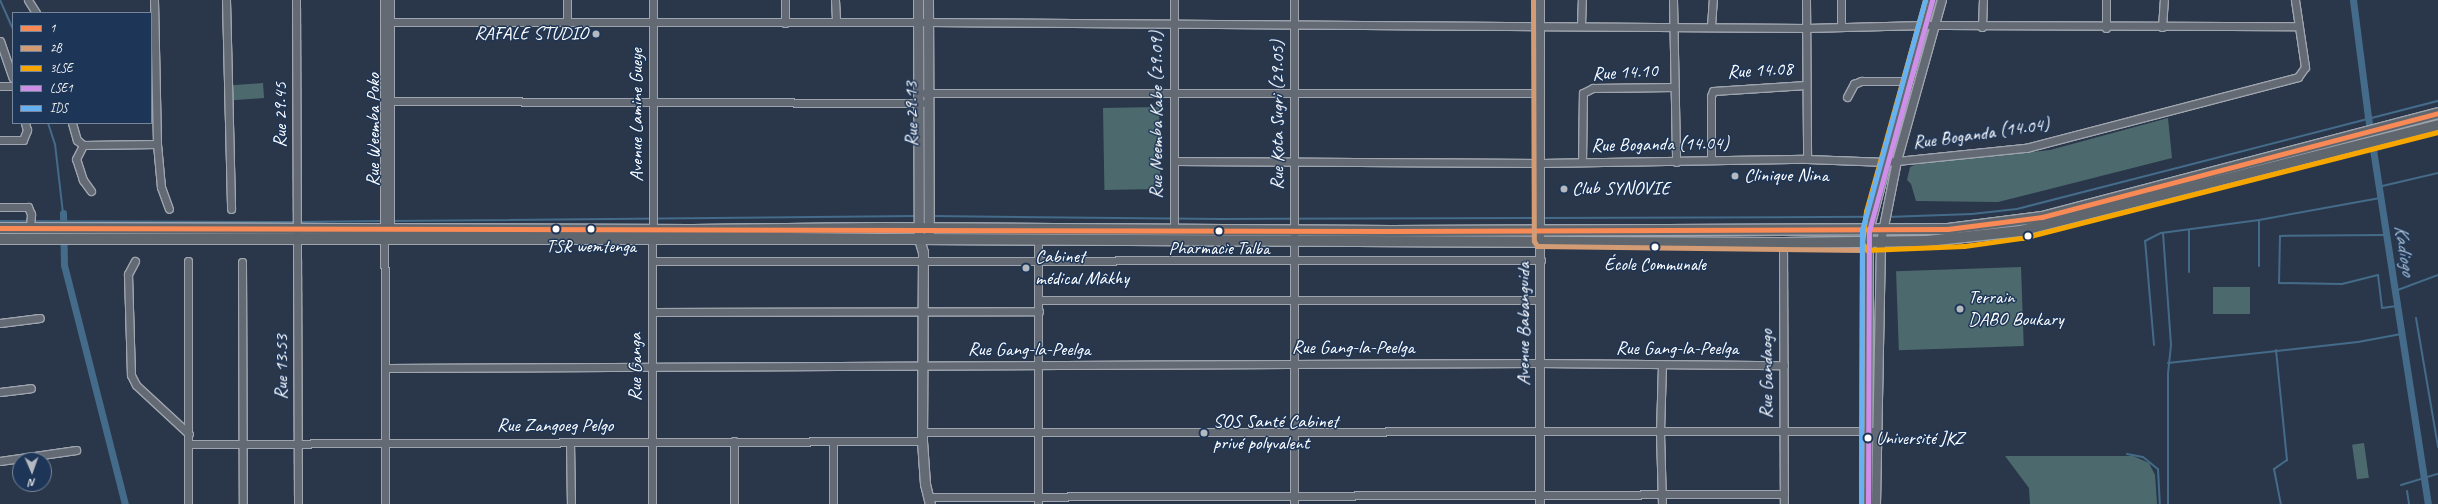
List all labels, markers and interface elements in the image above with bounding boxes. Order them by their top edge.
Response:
legend [12,12,152,124]
text: 1 [50,20,55,36]
place label: RAFALE STUDIO [474,23,588,45]
marker: RAFALE STUDIO [591,29,601,39]
street label: Rue Neemba Kabe (29.09) [1146,30,1168,200]
text: 2B [50,40,62,56]
street label: Rue Kota Sugri (29.05) [1267,40,1289,190]
street label: Avenue Lamine Gueye [626,48,648,182]
street label: Rue 14.08 [1727,58,1793,84]
text: 3LSE [50,60,73,76]
street label: Rue 14.10 [1592,60,1658,86]
street label: Rue Weemba Poko [363,73,385,187]
text: LSE1 [50,80,73,96]
street label: Rue 29.13 [900,81,924,147]
street label: Rue 29.45 [270,82,292,148]
text: IDS [50,100,68,116]
street label: Rue Boganda (14.04) [1911,113,2051,155]
street label: Rue Boganda (14.04) [1591,132,1729,158]
place label: Clinique Nina [1744,165,1828,187]
marker: Clinique Nina [1729,170,1741,182]
place label: Club SYNOVIE [1572,178,1670,200]
marker: Club SYNOVIE [1559,184,1569,194]
water label: Kadiogo [2389,223,2421,277]
unlabelled marker [551,224,561,234]
marker: TSR wemtenga [586,224,596,234]
marker: Pharmacie Talba [1214,226,1224,236]
unlabelled marker [2023,231,2033,241]
place label: TSR wemtenga [546,235,636,257]
place label: Pharmacie Talba [1168,237,1270,259]
marker: École Communale [1650,242,1660,252]
place label: Cabinet médical Mâkhy [1035,246,1129,290]
place label: École Communale [1604,253,1706,275]
marker: Cabinet médical Mâkhy [1020,262,1032,274]
street label: Avenue Babanguida [1513,262,1535,386]
place label: Terrain DABO Boukary [1968,287,2064,331]
marker: Terrain DABO Boukary [1955,304,1965,314]
street label: Rue Gandaogo [1756,330,1778,418]
street label: Rue Ganga [625,333,647,401]
street label: Rue 13.53 [271,334,293,400]
street label: Rue Gang-la-Peelga [1292,337,1414,359]
street label: Rue Gang-la-Peelga [1616,338,1738,360]
street label: Rue Gang-la-Peelga [968,339,1090,361]
place label: SOS Santé Cabinet privé polyvalent [1213,411,1339,455]
street label: Rue Zangoeg Pelgo [497,415,613,437]
marker: SOS Santé Cabinet privé polyvalent [1198,427,1210,439]
place label: Université JKZ [1876,427,1964,449]
marker: Université JKZ [1863,433,1873,443]
north arrow [12,452,52,492]
text: N [29,476,36,490]

